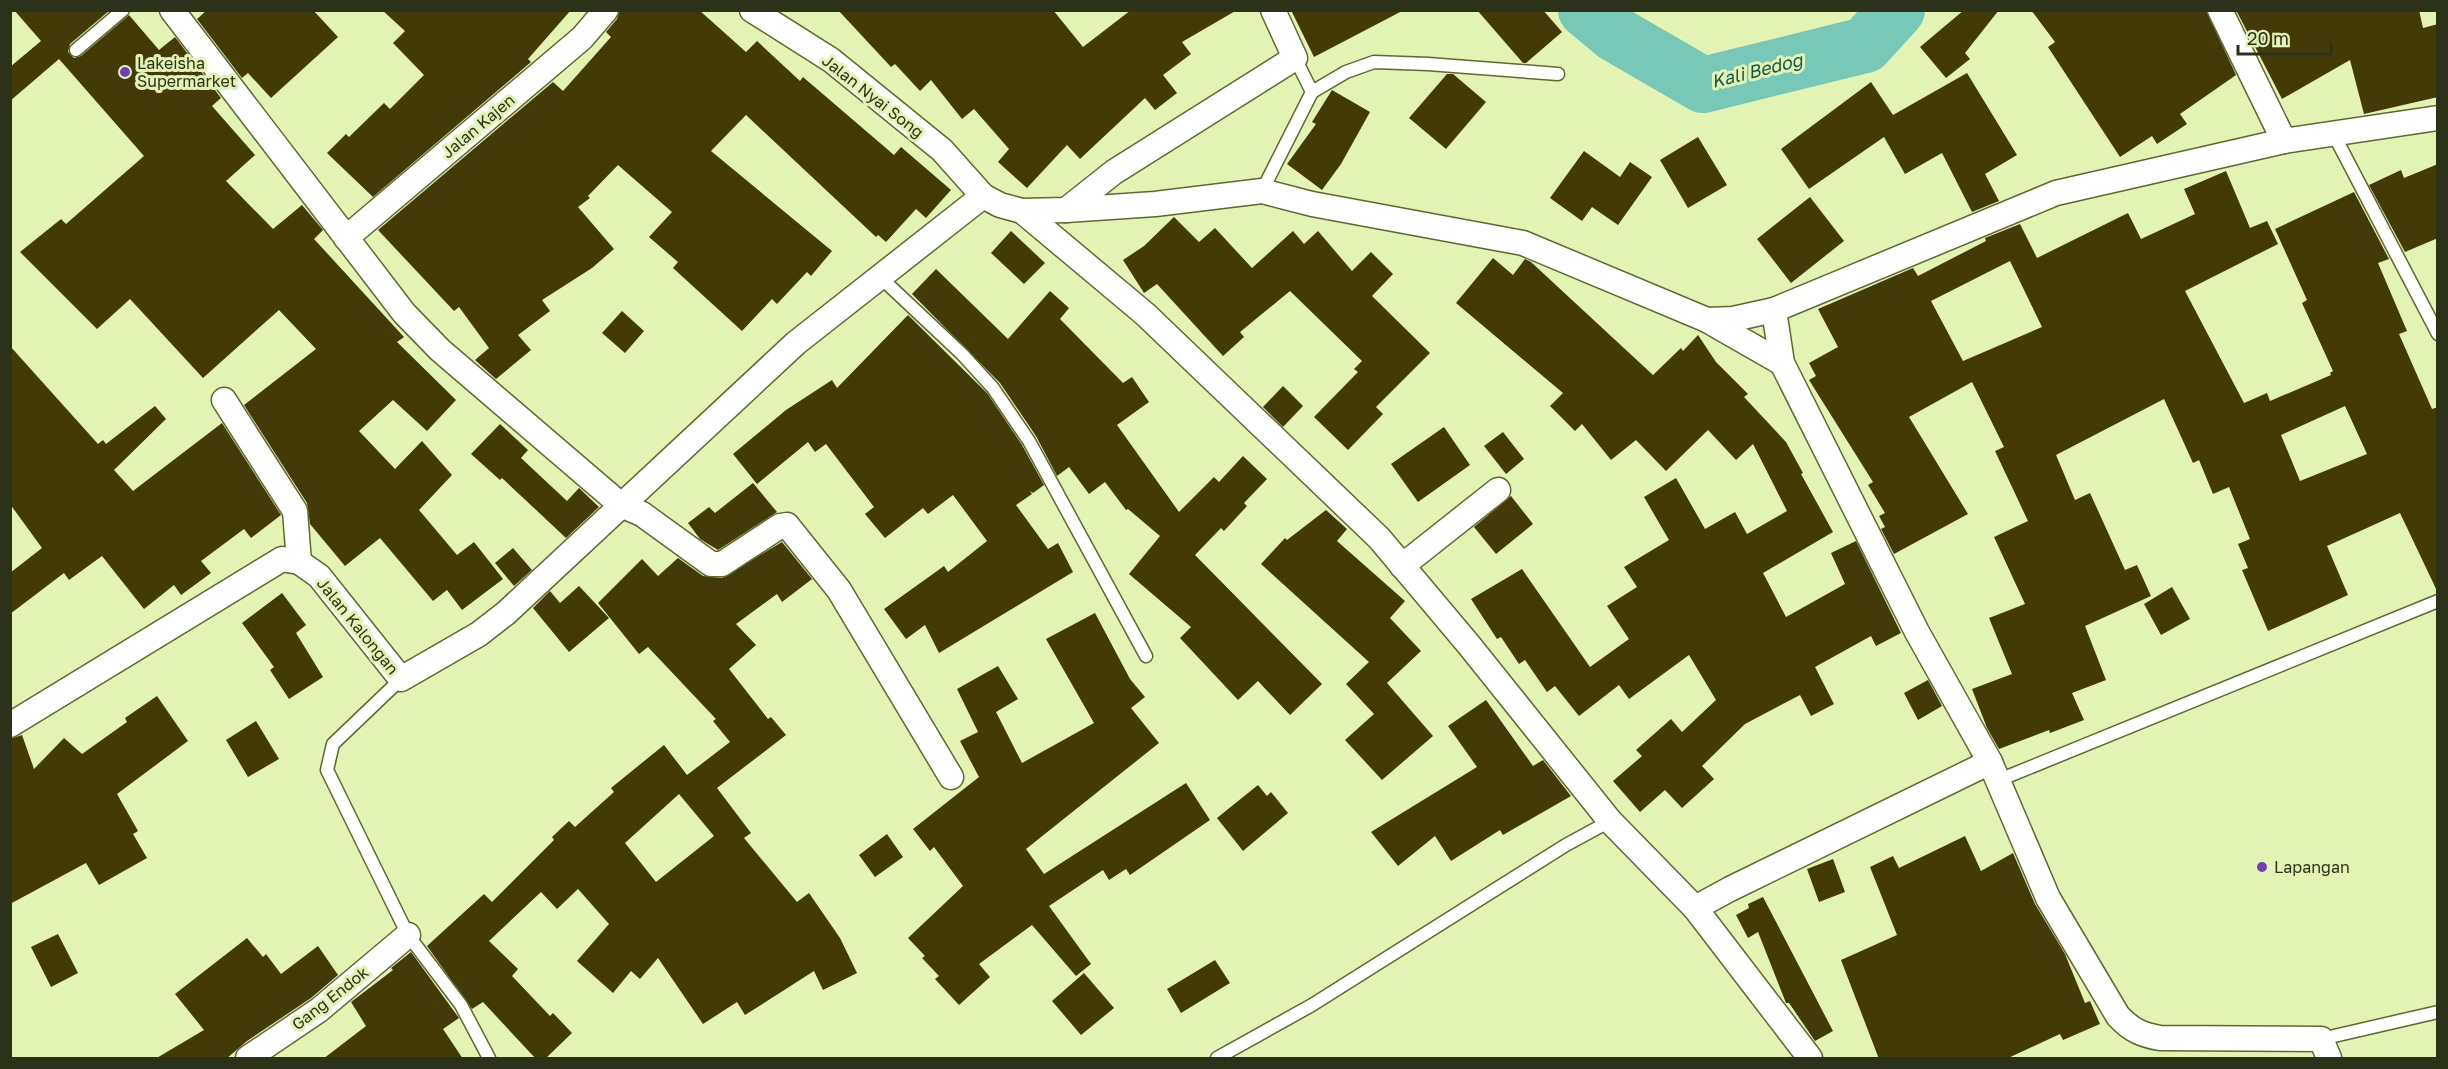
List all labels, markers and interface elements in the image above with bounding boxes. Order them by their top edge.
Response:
scale bar [2238,18,2331,56]
text: 20 m [2247,27,2289,49]
water label: Kali Bedog [1709,48,1806,92]
street label: Jalan Nyai Song [818,50,928,142]
place label: Lakeisha Supermarket [137,53,236,91]
marker: Lakeisha Supermarket [118,65,132,79]
street label: Jalan Kajen [437,90,519,162]
street label: Jalan Kalongan [313,573,403,679]
place label: Lapangan [2274,857,2350,877]
marker: Lapangan [2255,860,2269,874]
street label: Gang Endok [288,962,372,1034]

